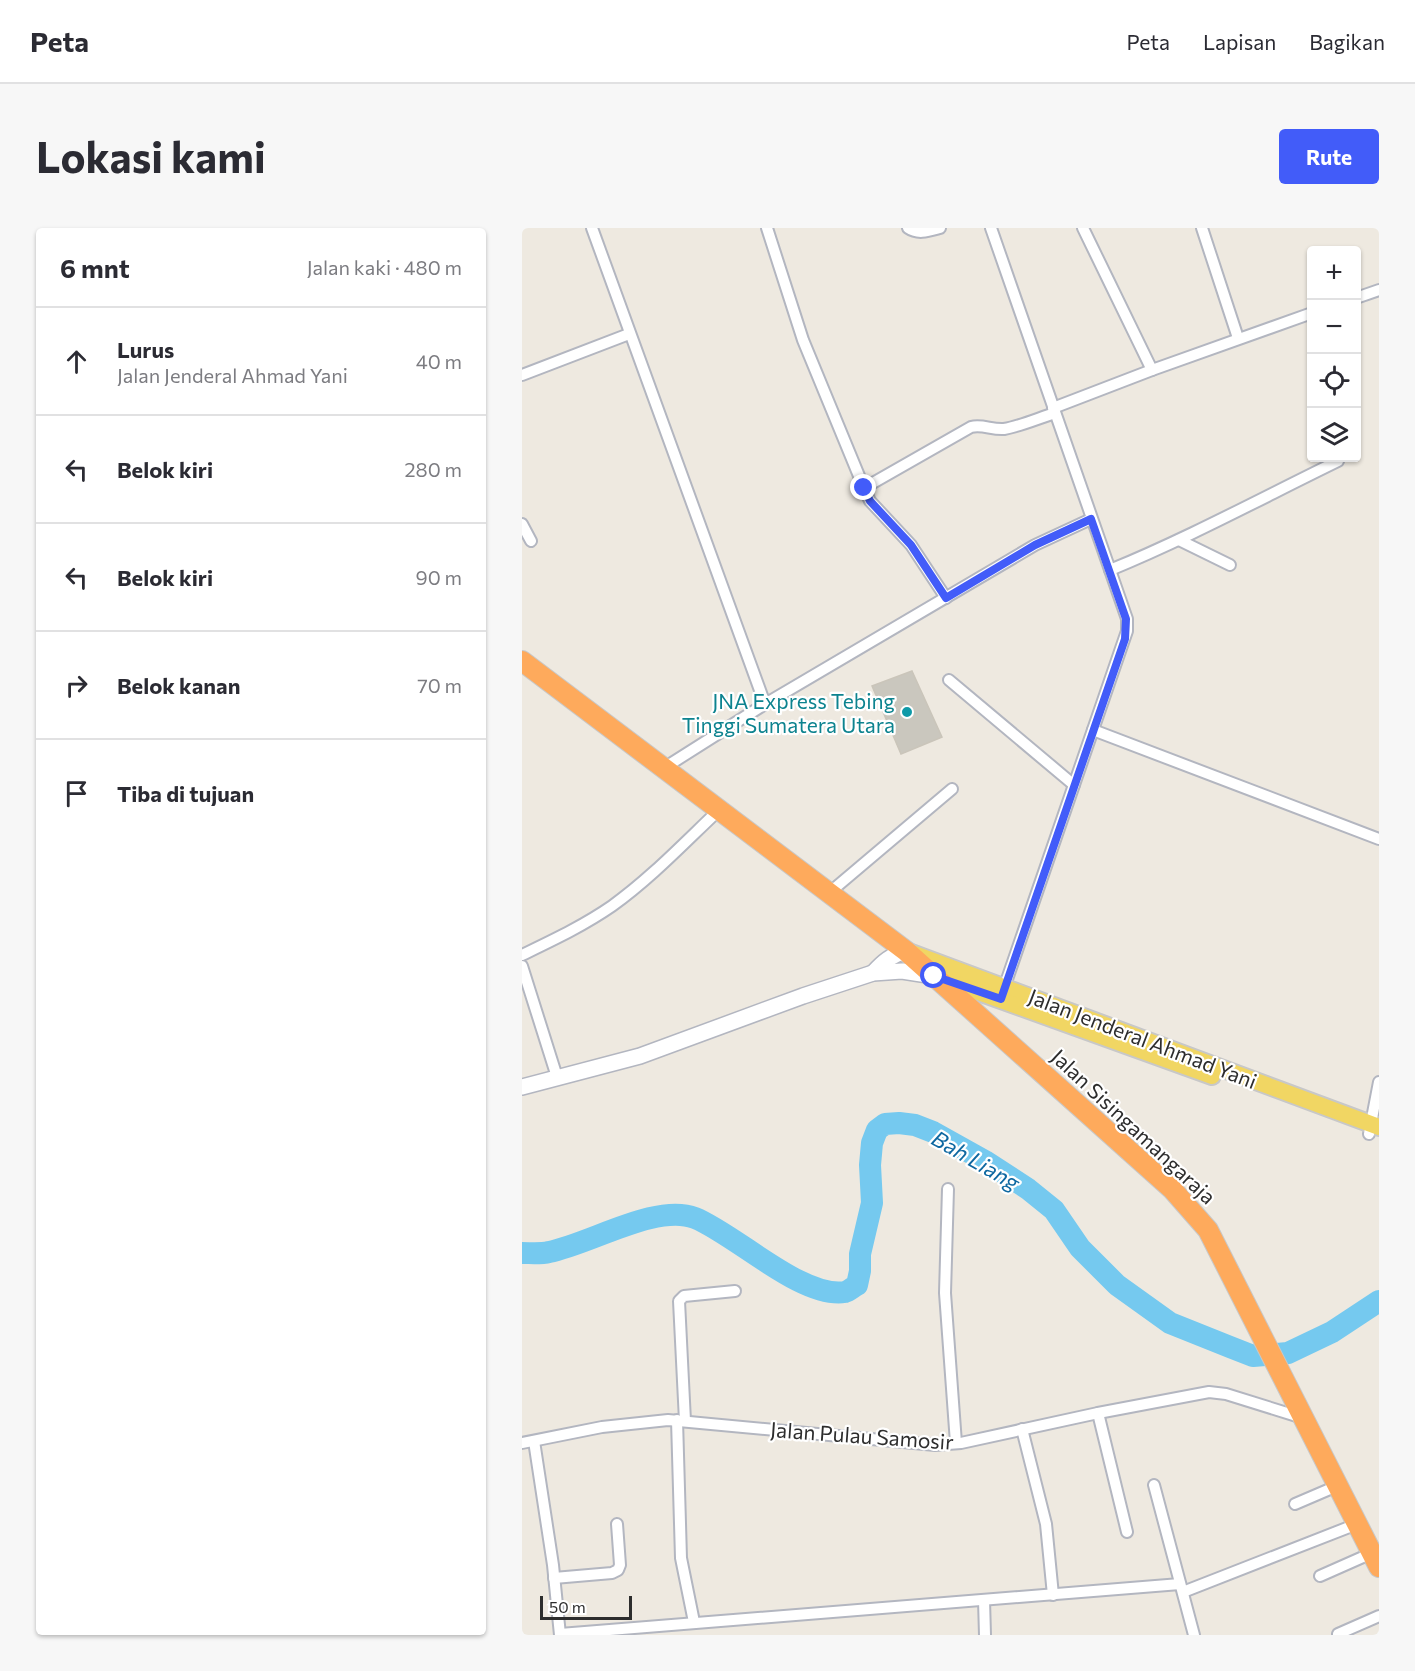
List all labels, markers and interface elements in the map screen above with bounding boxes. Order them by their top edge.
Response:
text: Peta [30,24,89,58]
text: Peta [1127,29,1170,54]
text: Lapisan [1203,29,1276,54]
text: Bagikan [1309,29,1385,54]
button: Rute [1279,129,1379,184]
text: Lokasi kami [36,130,266,182]
map controls [1307,246,1361,462]
button: + [1307,246,1361,300]
text: 6 mnt [60,252,130,283]
text: Jalan kaki · 480 m [307,255,462,279]
button: − [1307,300,1361,354]
text: Lurus [117,336,174,363]
icon: ahead [60,345,93,378]
text: 40 m [416,349,462,373]
button: locate [1307,354,1361,408]
text: Jalan Jenderal Ahmad Yani [117,363,348,387]
button: layers [1307,408,1361,462]
icon: left [60,453,93,486]
text: Belok kiri [117,456,213,483]
text: 280 m [404,457,462,481]
route end [850,474,876,500]
icon: left [60,561,93,594]
text: Belok kiri [117,564,213,591]
text: 90 m [416,565,462,589]
icon: right [60,669,93,702]
text: Belok kanan [117,672,240,699]
text: 70 m [417,673,462,697]
place label: JNA Express Tebing Tinggi Sumatera Utara [682,688,895,737]
marker: JNA Express Tebing Tinggi Sumatera Utara [900,705,914,719]
icon: arrive [60,777,93,810]
text: Tiba di tujuan [117,780,254,807]
route start [920,962,946,988]
street label: Jalan Jenderal Ahmad Yani [1025,983,1261,1093]
street label: Jalan Sisingamangaraja [1047,1043,1221,1209]
water label: Bah Liang [927,1124,1026,1196]
street label: Jalan Pulau Samosir [769,1416,955,1454]
scale bar [540,1593,632,1620]
text: 50 m [549,1597,586,1616]

